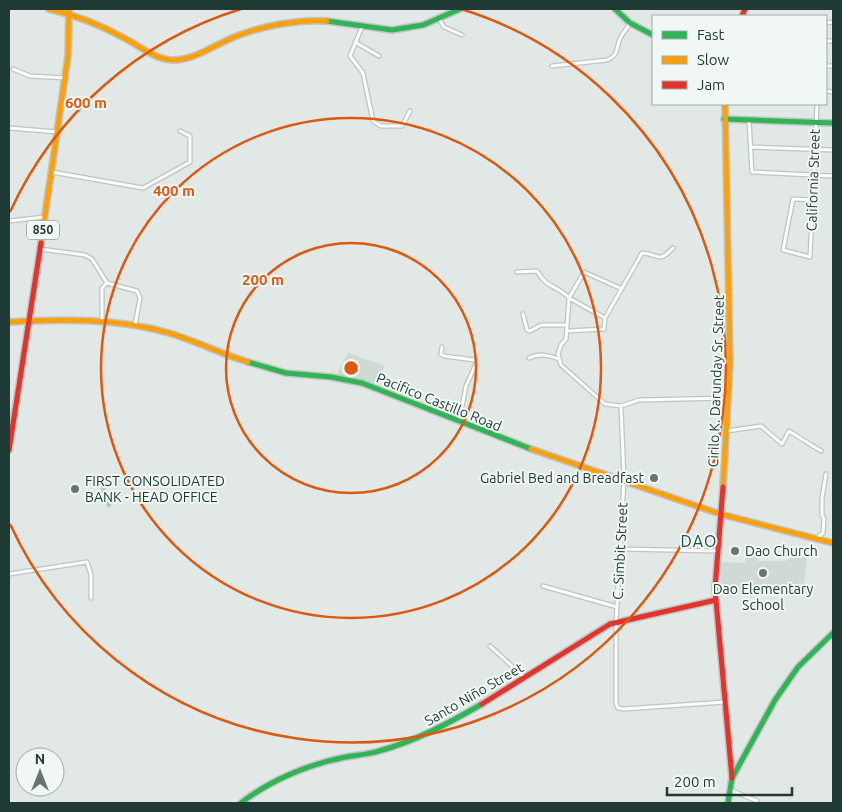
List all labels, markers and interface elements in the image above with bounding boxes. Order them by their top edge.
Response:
legend [652,15,827,105]
text: Fast [697,26,725,43]
text: Slow [697,51,730,68]
text: Jam [697,76,725,93]
text: 600 m [65,94,107,111]
street label: California Street [803,128,823,232]
text: 400 m [153,182,195,199]
road number: 850 [27,220,59,240]
text: 200 m [242,271,284,288]
street label: Cirilo K. Darunday Sr. Street [705,294,727,468]
centre of rings [342,359,360,377]
street label: Pacifico Castillo Road [374,370,504,434]
place label: Gabriel Bed and Breadfast [480,470,644,486]
marker: Gabriel Bed and Breadfast [648,472,660,484]
place label: FIRST CONSOLIDATED BANK - HEAD OFFICE [85,473,225,505]
marker: FIRST CONSOLIDATED BANK - HEAD OFFICE [69,483,81,495]
street label: C. Simbit Street [609,501,631,600]
district label: DAO [681,532,717,550]
place label: Dao Church [745,543,818,559]
marker: Dao Church [729,545,741,557]
marker: Dao Elementary School [757,567,769,579]
place label: Dao Elementary School [713,581,814,613]
street label: Santo Niño Street [422,659,527,729]
north arrow [15,747,65,797]
text: N [35,751,45,767]
scale bar [667,764,792,796]
text: 200 m [674,773,716,790]

